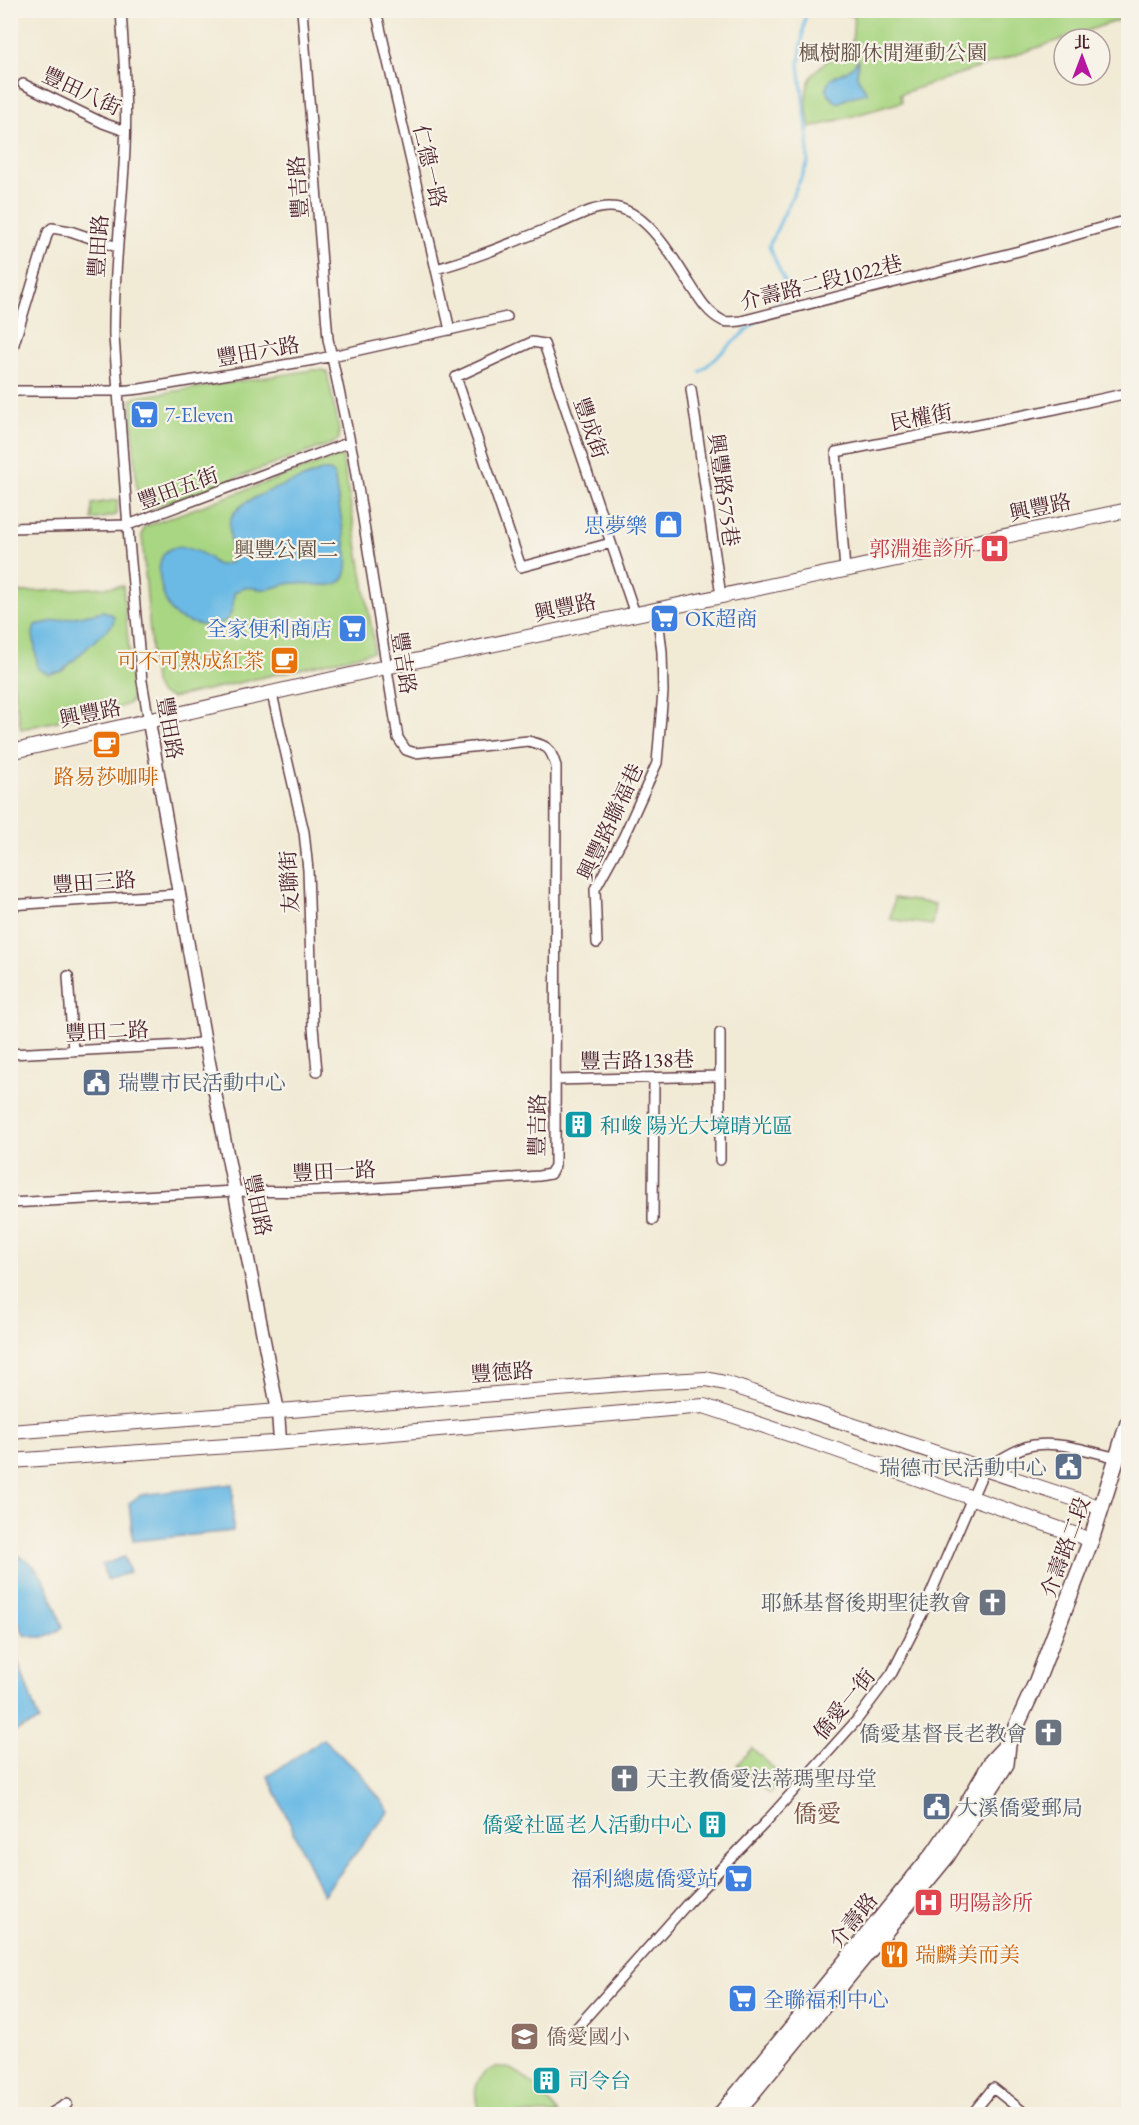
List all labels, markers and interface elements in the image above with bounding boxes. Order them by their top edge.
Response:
north arrow [1052,27,1112,87]
text: 北 [1074,32,1090,53]
park label: 楓樹腳休閒運動公園 [799,39,988,66]
street label: 豐田八街 [38,61,126,121]
street label: 仁德一路 [407,122,453,210]
street label: 豐吉路 [282,155,314,219]
street label: 豐田路 [82,214,114,278]
street label: 介壽路二段1022巷 [737,249,905,315]
street label: 豐田六路 [214,330,302,372]
street label: 豐成街 [568,394,614,462]
supermarket icon: 7-Eleven [128,398,160,430]
street label: 民權街 [888,398,954,436]
place label: 7-Eleven [165,401,234,428]
street label: 興豐路575巷 [703,432,745,548]
street label: 豐田五街 [134,461,222,515]
street label: 興豐路 [1006,487,1074,527]
shop icon: 思夢樂 [652,509,684,541]
place label: 思夢樂 [584,512,647,539]
hospital icon: 郭淵進診所 [979,532,1011,564]
place label: 郭淵進診所 [869,535,974,562]
park label: 興豐公園二 [234,536,339,563]
street label: 興豐路 [531,587,599,627]
supermarket icon: OK超商 [648,602,680,634]
place label: OK超商 [685,605,757,632]
supermarket icon: 全家便利商店 [337,612,369,644]
place label: 全家便利商店 [206,615,332,642]
street label: 豐吉路 [386,630,422,696]
cafe icon: 可不可熟成紅茶 [269,644,301,676]
place label: 可不可熟成紅茶 [117,647,264,674]
street label: 興豐路 [56,693,124,733]
street label: 豐田路 [151,695,189,761]
cafe icon: 路易莎咖啡 [90,729,122,761]
street label: 興豐路聯福巷 [571,759,649,885]
place label: 路易莎咖啡 [54,763,159,790]
street label: 友聯街 [274,850,304,914]
street label: 豐田三路 [51,866,137,898]
street label: 豐田二路 [64,1015,150,1047]
street label: 豐吉路138巷 [580,1046,694,1074]
public building icon: 瑞豐市民活動中心 [81,1066,113,1098]
place label: 瑞豐市民活動中心 [118,1069,286,1096]
street label: 豐吉路 [523,1093,551,1157]
building icon: 和峻 陽光大境晴光區 [563,1109,595,1141]
place label: 和峻 陽光大境晴光區 [600,1112,793,1139]
street label: 豐田一路 [291,1155,377,1187]
street label: 豐田路 [238,1171,278,1239]
street label: 豐德路 [470,1356,534,1388]
public building icon: 瑞德市民活動中心 [1052,1451,1084,1483]
place label: 瑞德市民活動中心 [879,1454,1047,1481]
street label: 介壽路二段 [1034,1493,1096,1601]
church icon: 耶穌基督後期聖徒教會 [976,1586,1008,1618]
place label: 耶穌基督後期聖徒教會 [761,1589,971,1616]
street label: 僑愛一街 [807,1663,881,1745]
church icon: 僑愛基督長老教會 [1032,1717,1064,1749]
place label: 僑愛基督長老教會 [859,1720,1027,1747]
church icon: 天主教僑愛法蒂瑪聖母堂 [609,1762,641,1794]
place label: 天主教僑愛法蒂瑪聖母堂 [646,1765,877,1792]
public building icon: 大溪僑愛郵局 [920,1791,952,1823]
place label: 大溪僑愛郵局 [957,1794,1083,1821]
district label: 僑愛 [793,1798,841,1829]
building icon: 僑愛社區老人活動中心 [697,1808,729,1840]
place label: 僑愛社區老人活動中心 [482,1811,692,1838]
supermarket icon: 福利總處僑愛站 [723,1862,755,1894]
place label: 福利總處僑愛站 [571,1865,718,1892]
hospital icon: 明陽診所 [912,1886,944,1918]
street label: 介壽路 [823,1887,883,1953]
place label: 明陽診所 [949,1889,1033,1916]
restaurant icon: 瑞麟美而美 [878,1938,910,1970]
place label: 瑞麟美而美 [915,1941,1020,1968]
supermarket icon: 全聯福利中心 [726,1983,758,2015]
place label: 全聯福利中心 [763,1986,889,2013]
school or university icon: 僑愛國小 [509,2020,541,2052]
place label: 僑愛國小 [546,2023,630,2050]
building icon: 司令台 [531,2064,563,2096]
place label: 司令台 [568,2067,631,2094]

